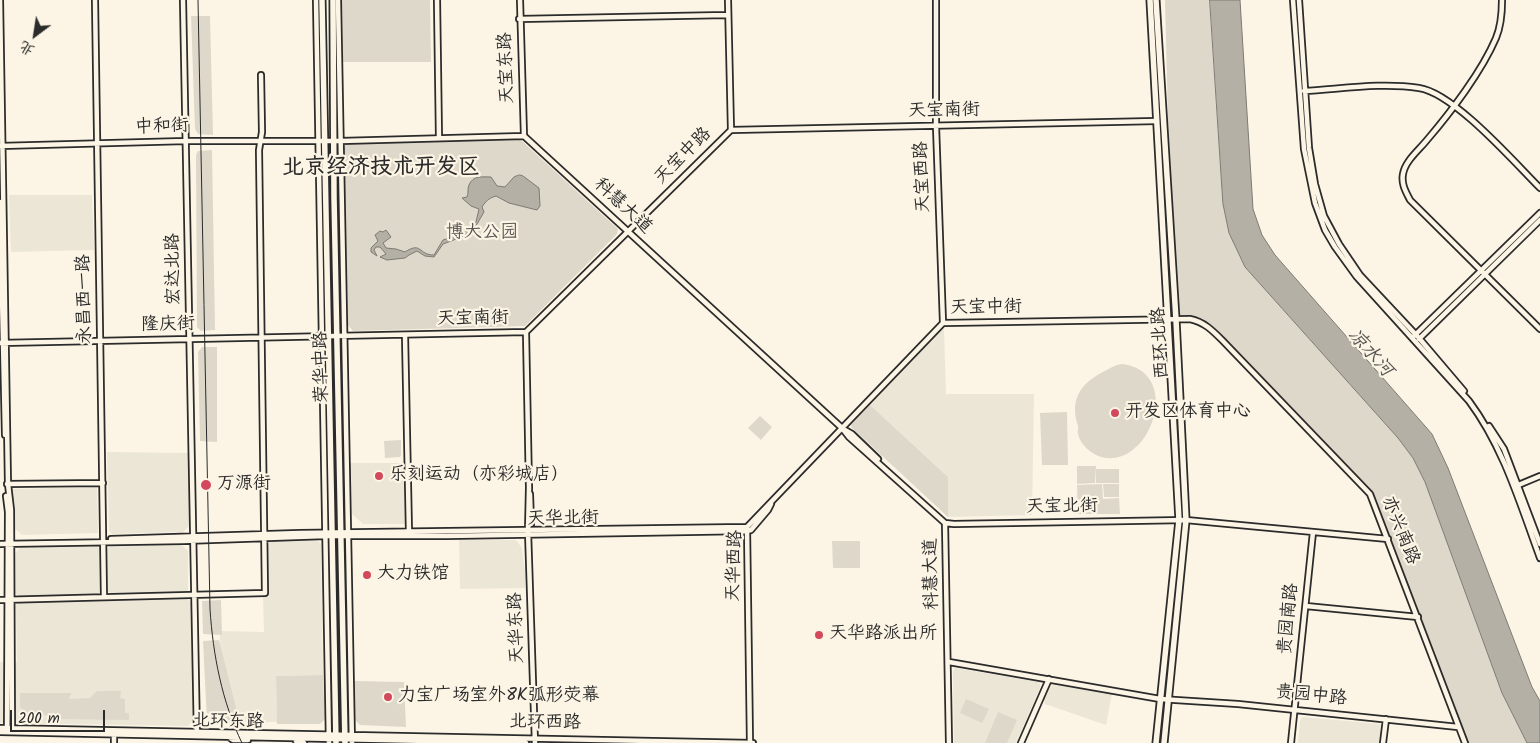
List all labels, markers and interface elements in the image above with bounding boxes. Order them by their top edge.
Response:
north arrow [10,10,60,60]
street label: 天宝东路 [496,32,520,104]
text: 北 [16,35,39,61]
street label: 天宝南街 [908,101,980,123]
street label: 中和街 [135,116,189,140]
street label: 天宝中路 [651,124,717,190]
street label: 天宝西路 [912,141,936,213]
district label: 北京经济技术开发区 [282,156,480,182]
street label: 科慧大道 [588,175,656,239]
park label: 博大公园 [446,223,518,245]
street label: 宏达北路 [164,233,186,305]
street label: 永昌西一路 [74,254,98,344]
street label: 天宝中街 [950,298,1022,320]
street label: 西环北路 [1149,306,1175,380]
street label: 天宝南街 [437,309,509,331]
street label: 隆庆街 [141,315,195,337]
water label: 凉水河 [1341,325,1397,383]
street label: 荣华中路 [312,331,334,403]
place label: 开发区体育中心 [1125,402,1251,424]
marker: 开发区体育中心 [1109,407,1121,419]
place label: 乐刻运动（亦彩城店） [389,465,569,487]
marker: 乐刻运动（亦彩城店） [373,470,385,482]
place label: 万源街 [217,474,271,496]
marker: 万源街 [199,478,213,492]
street label: 亦兴南路 [1376,494,1422,568]
street label: 天宝北街 [1026,497,1098,519]
street label: 天华北街 [527,509,599,531]
street label: 天华西路 [724,530,748,602]
street label: 科慧大道 [922,538,944,610]
place label: 大力铁馆 [377,564,449,586]
marker: 大力铁馆 [361,569,373,581]
street label: 贵园南路 [1275,582,1305,656]
street label: 天华东路 [506,592,530,664]
place label: 天华路派出所 [829,624,937,646]
marker: 天华路派出所 [813,629,825,641]
street label: 贵园中路 [1274,682,1348,712]
place label: 力宝广场室外8K弧形荧幕 [398,686,599,708]
marker: 力宝广场室外8K弧形荧幕 [382,691,394,703]
scale bar [12,700,108,732]
text: 200 m [18,707,60,731]
street label: 北环东路 [192,712,264,734]
street label: 北环西路 [509,713,581,735]

